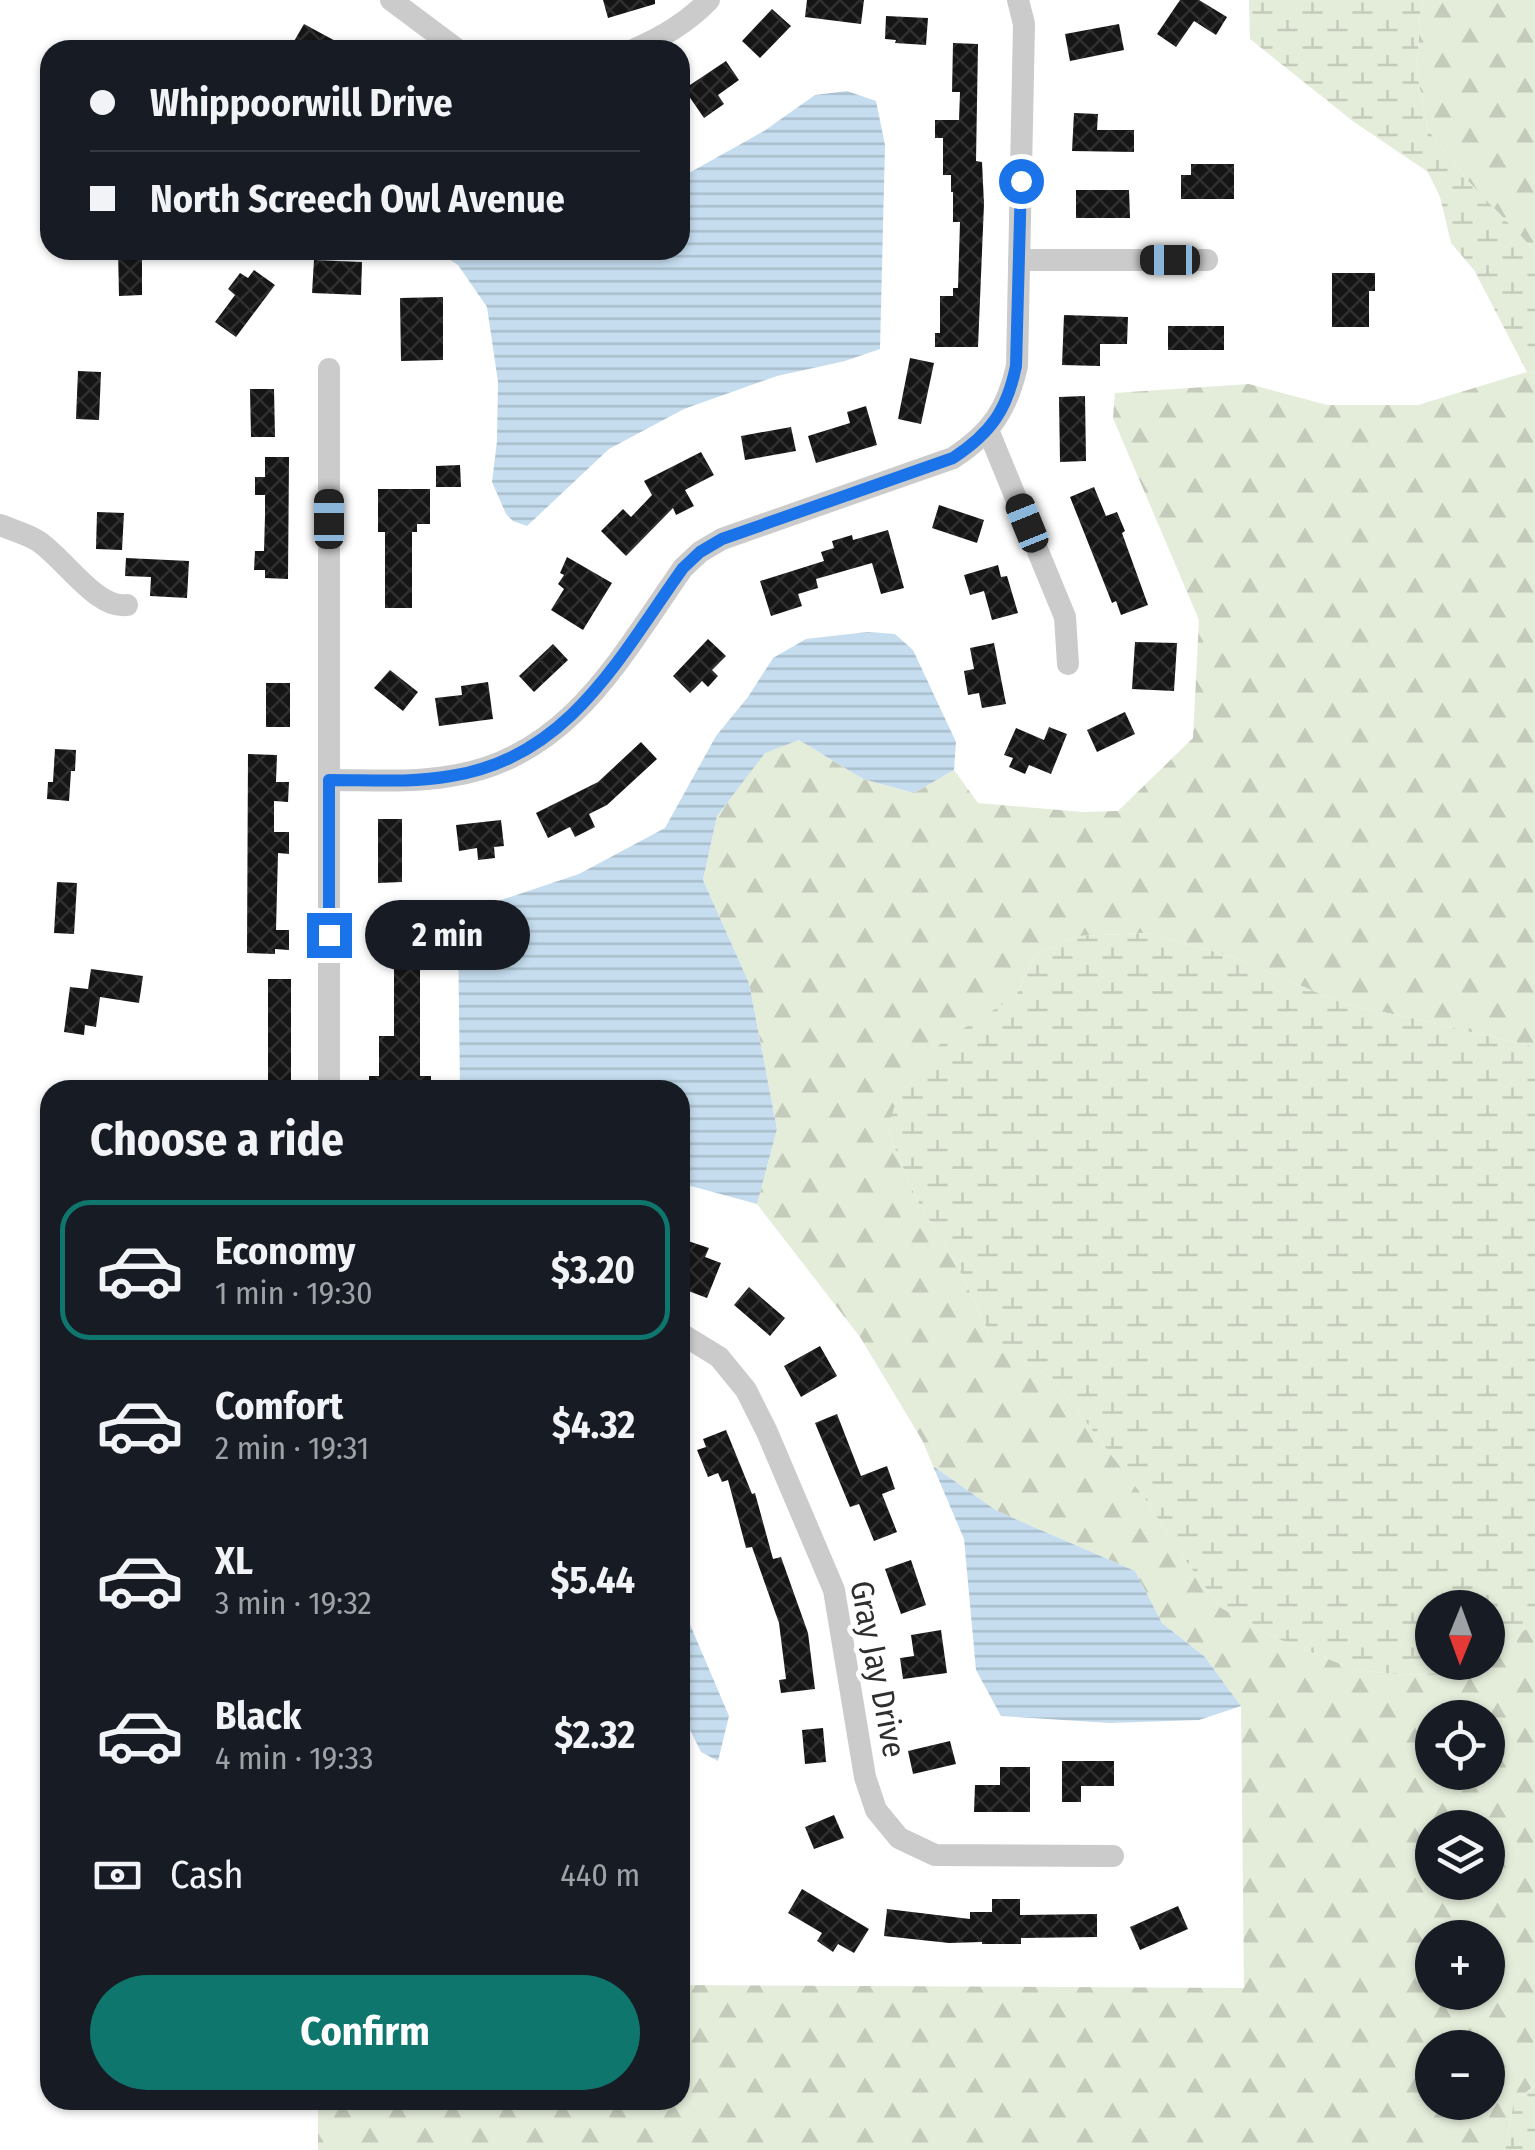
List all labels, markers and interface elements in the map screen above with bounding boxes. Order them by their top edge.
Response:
text: Whippoorwill Drive [150,80,453,126]
route start [999,159,1044,204]
text: North Screech Owl Avenue [150,176,565,222]
car [1140,245,1200,275]
car [314,489,344,549]
car [1002,490,1052,556]
callout: 2 min [364,900,529,970]
route end [307,913,352,958]
text: 2 min [412,916,483,954]
text: Choose a ride [90,1113,344,1167]
icon: car [95,1225,185,1315]
text: Economy [215,1228,355,1274]
text: $3.20 [551,1247,635,1293]
text: 1 min · 19:30 [215,1274,373,1312]
icon: car [95,1380,185,1470]
text: Comfort [215,1383,343,1429]
text: $4.32 [552,1402,635,1448]
text: 2 min · 19:31 [215,1429,369,1467]
icon: car [95,1535,185,1625]
text: XL [215,1538,253,1584]
text: $5.44 [550,1557,635,1603]
street label: Gray Jay Drive [842,1578,914,1760]
text: 3 min · 19:32 [215,1584,372,1622]
north arrow [1415,1590,1505,1680]
map controls [1415,1590,1505,2120]
icon: car [95,1690,185,1780]
text: Black [215,1693,301,1739]
button: locate [1415,1700,1505,1790]
text: $2.32 [554,1712,635,1758]
text: 4 min · 19:33 [215,1739,373,1777]
button: layers [1415,1810,1505,1900]
icon: cash [90,1848,145,1903]
text: Cash [170,1852,244,1898]
text: 440 m [560,1856,640,1894]
button: + [1415,1920,1505,2010]
button: Confirm [90,1975,640,2090]
button: − [1415,2030,1505,2120]

